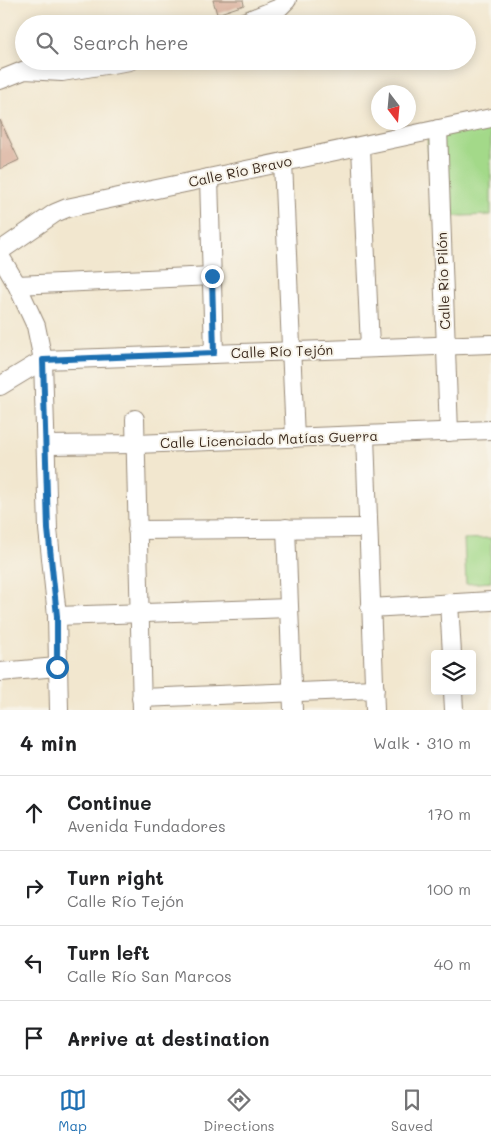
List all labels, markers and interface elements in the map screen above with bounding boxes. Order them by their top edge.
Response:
search box [15,15,476,70]
icon: search [33,29,61,57]
text: Search here [73,30,189,55]
north arrow [371,85,416,130]
street label: Calle Río Bravo [187,151,293,191]
street label: Calle Río Pilón [432,232,454,330]
route end [201,265,224,288]
street label: Calle Río Tejón [231,340,333,362]
street label: Calle Licenciado Matías Guerra [160,426,378,452]
map controls [431,650,476,695]
button: layers [431,650,476,695]
route start [46,656,69,679]
text: 4 min [20,729,77,756]
text: Walk · 310 m [373,732,471,753]
text: Continue [67,790,152,815]
icon: ahead [20,799,48,827]
text: 170 m [427,803,471,824]
text: Avenida Fundadores [67,815,226,836]
text: Turn right [67,865,164,890]
icon: right [20,874,48,902]
text: 100 m [426,878,471,899]
text: Calle Río Tejón [67,890,184,911]
text: Turn left [67,940,150,965]
icon: left [20,949,48,977]
text: 40 m [434,953,471,974]
text: Calle Río San Marcos [67,965,232,986]
icon: arrive [20,1024,48,1052]
text: Arrive at destination [67,1026,270,1051]
tab: Map [58,1086,87,1135]
tab: Directions [203,1086,275,1135]
tab: Saved [391,1086,433,1135]

